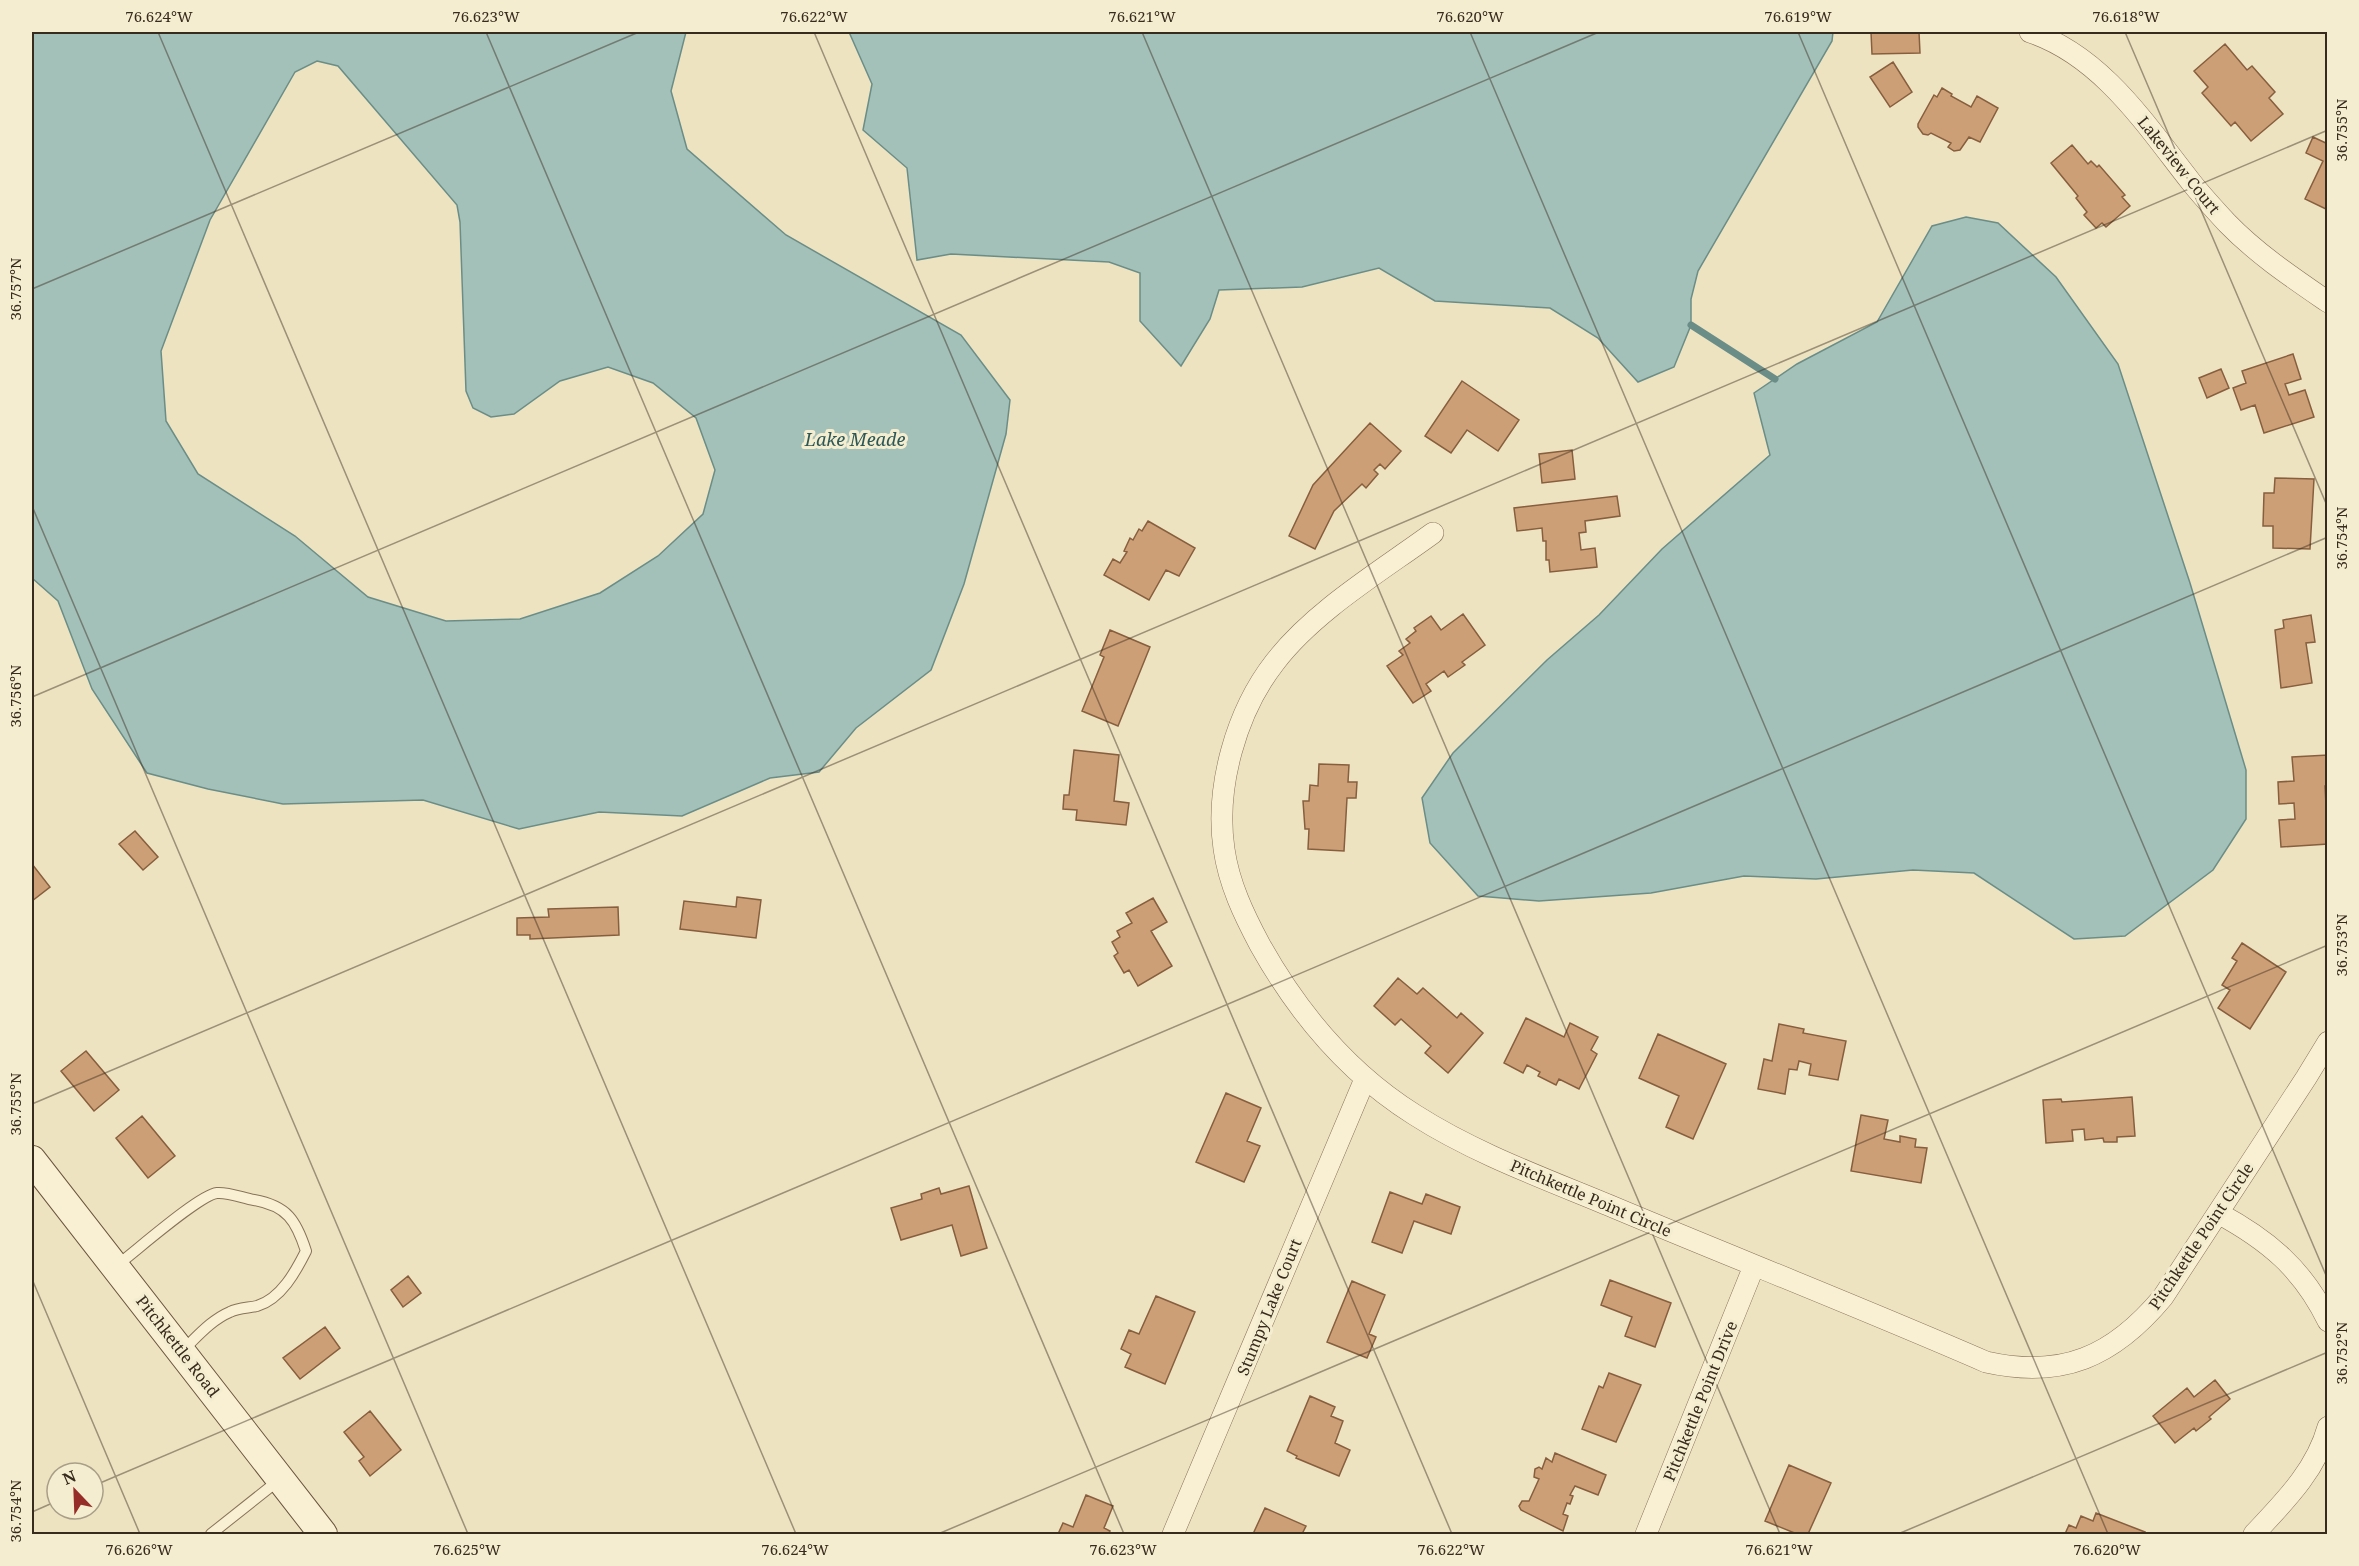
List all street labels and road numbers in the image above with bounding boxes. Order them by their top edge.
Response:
street label: Lakeview Court [2133,112,2225,219]
street label: Pitchkettle Point Circle [1507,1154,1675,1242]
street label: Pitchkettle Point Circle [2144,1158,2258,1314]
street label: Stumpy Lake Court [1232,1235,1307,1379]
street label: Pitchkettle Road [131,1291,225,1402]
street label: Pitchkettle Point Drive [1658,1317,1742,1485]

